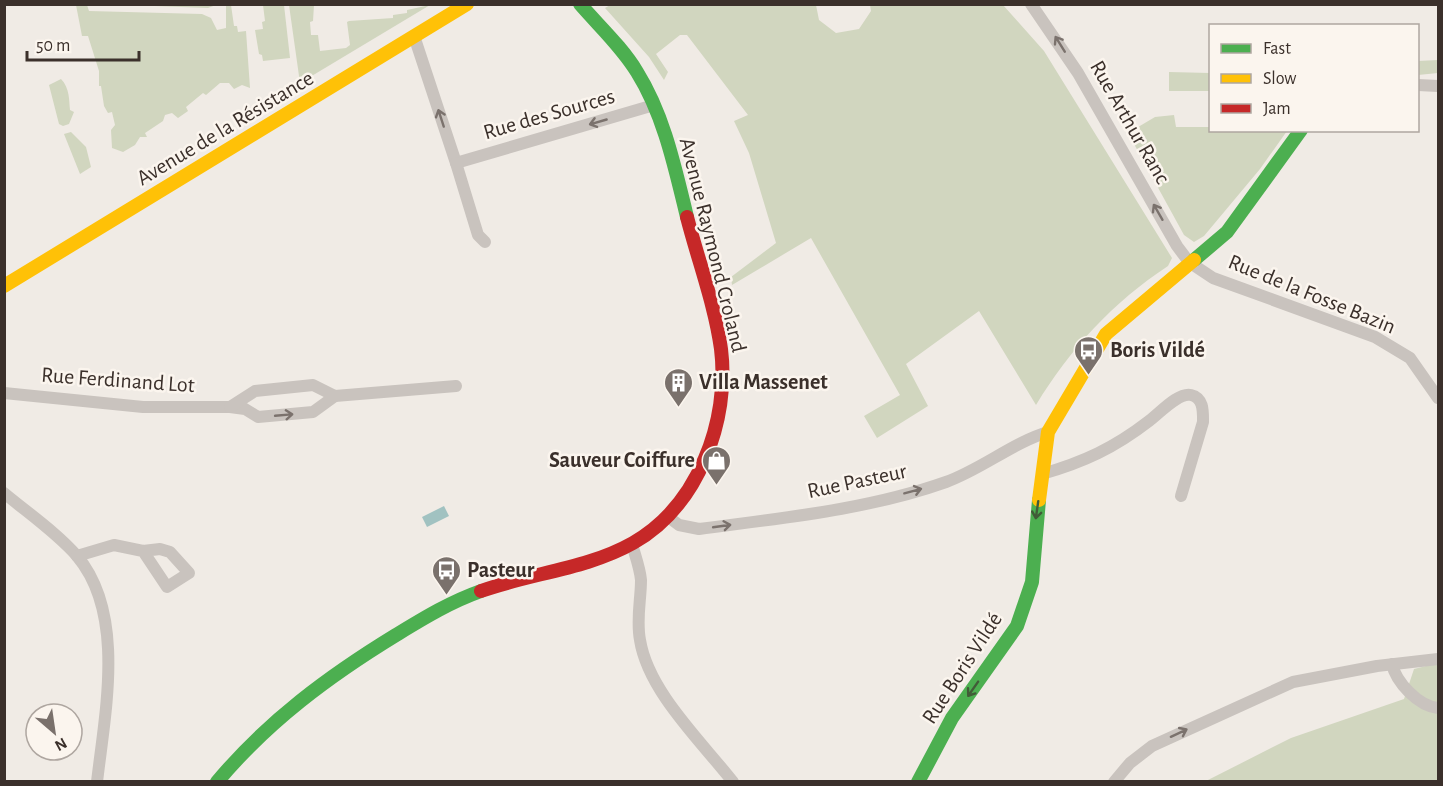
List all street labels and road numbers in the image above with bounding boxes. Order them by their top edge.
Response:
street label: Rue Arthur Ranc [1086,57,1174,188]
street label: Avenue de la Résistance [133,66,317,190]
street label: Rue des Sources [481,85,617,143]
street label: Avenue Raymond Croland [676,135,750,355]
street label: Rue de la Fosse Bazin [1225,250,1399,338]
street label: Rue Ferdinand Lot [41,364,195,396]
street label: Rue Pasteur [805,460,909,502]
street label: Rue Boris Vildé [918,608,1006,728]

